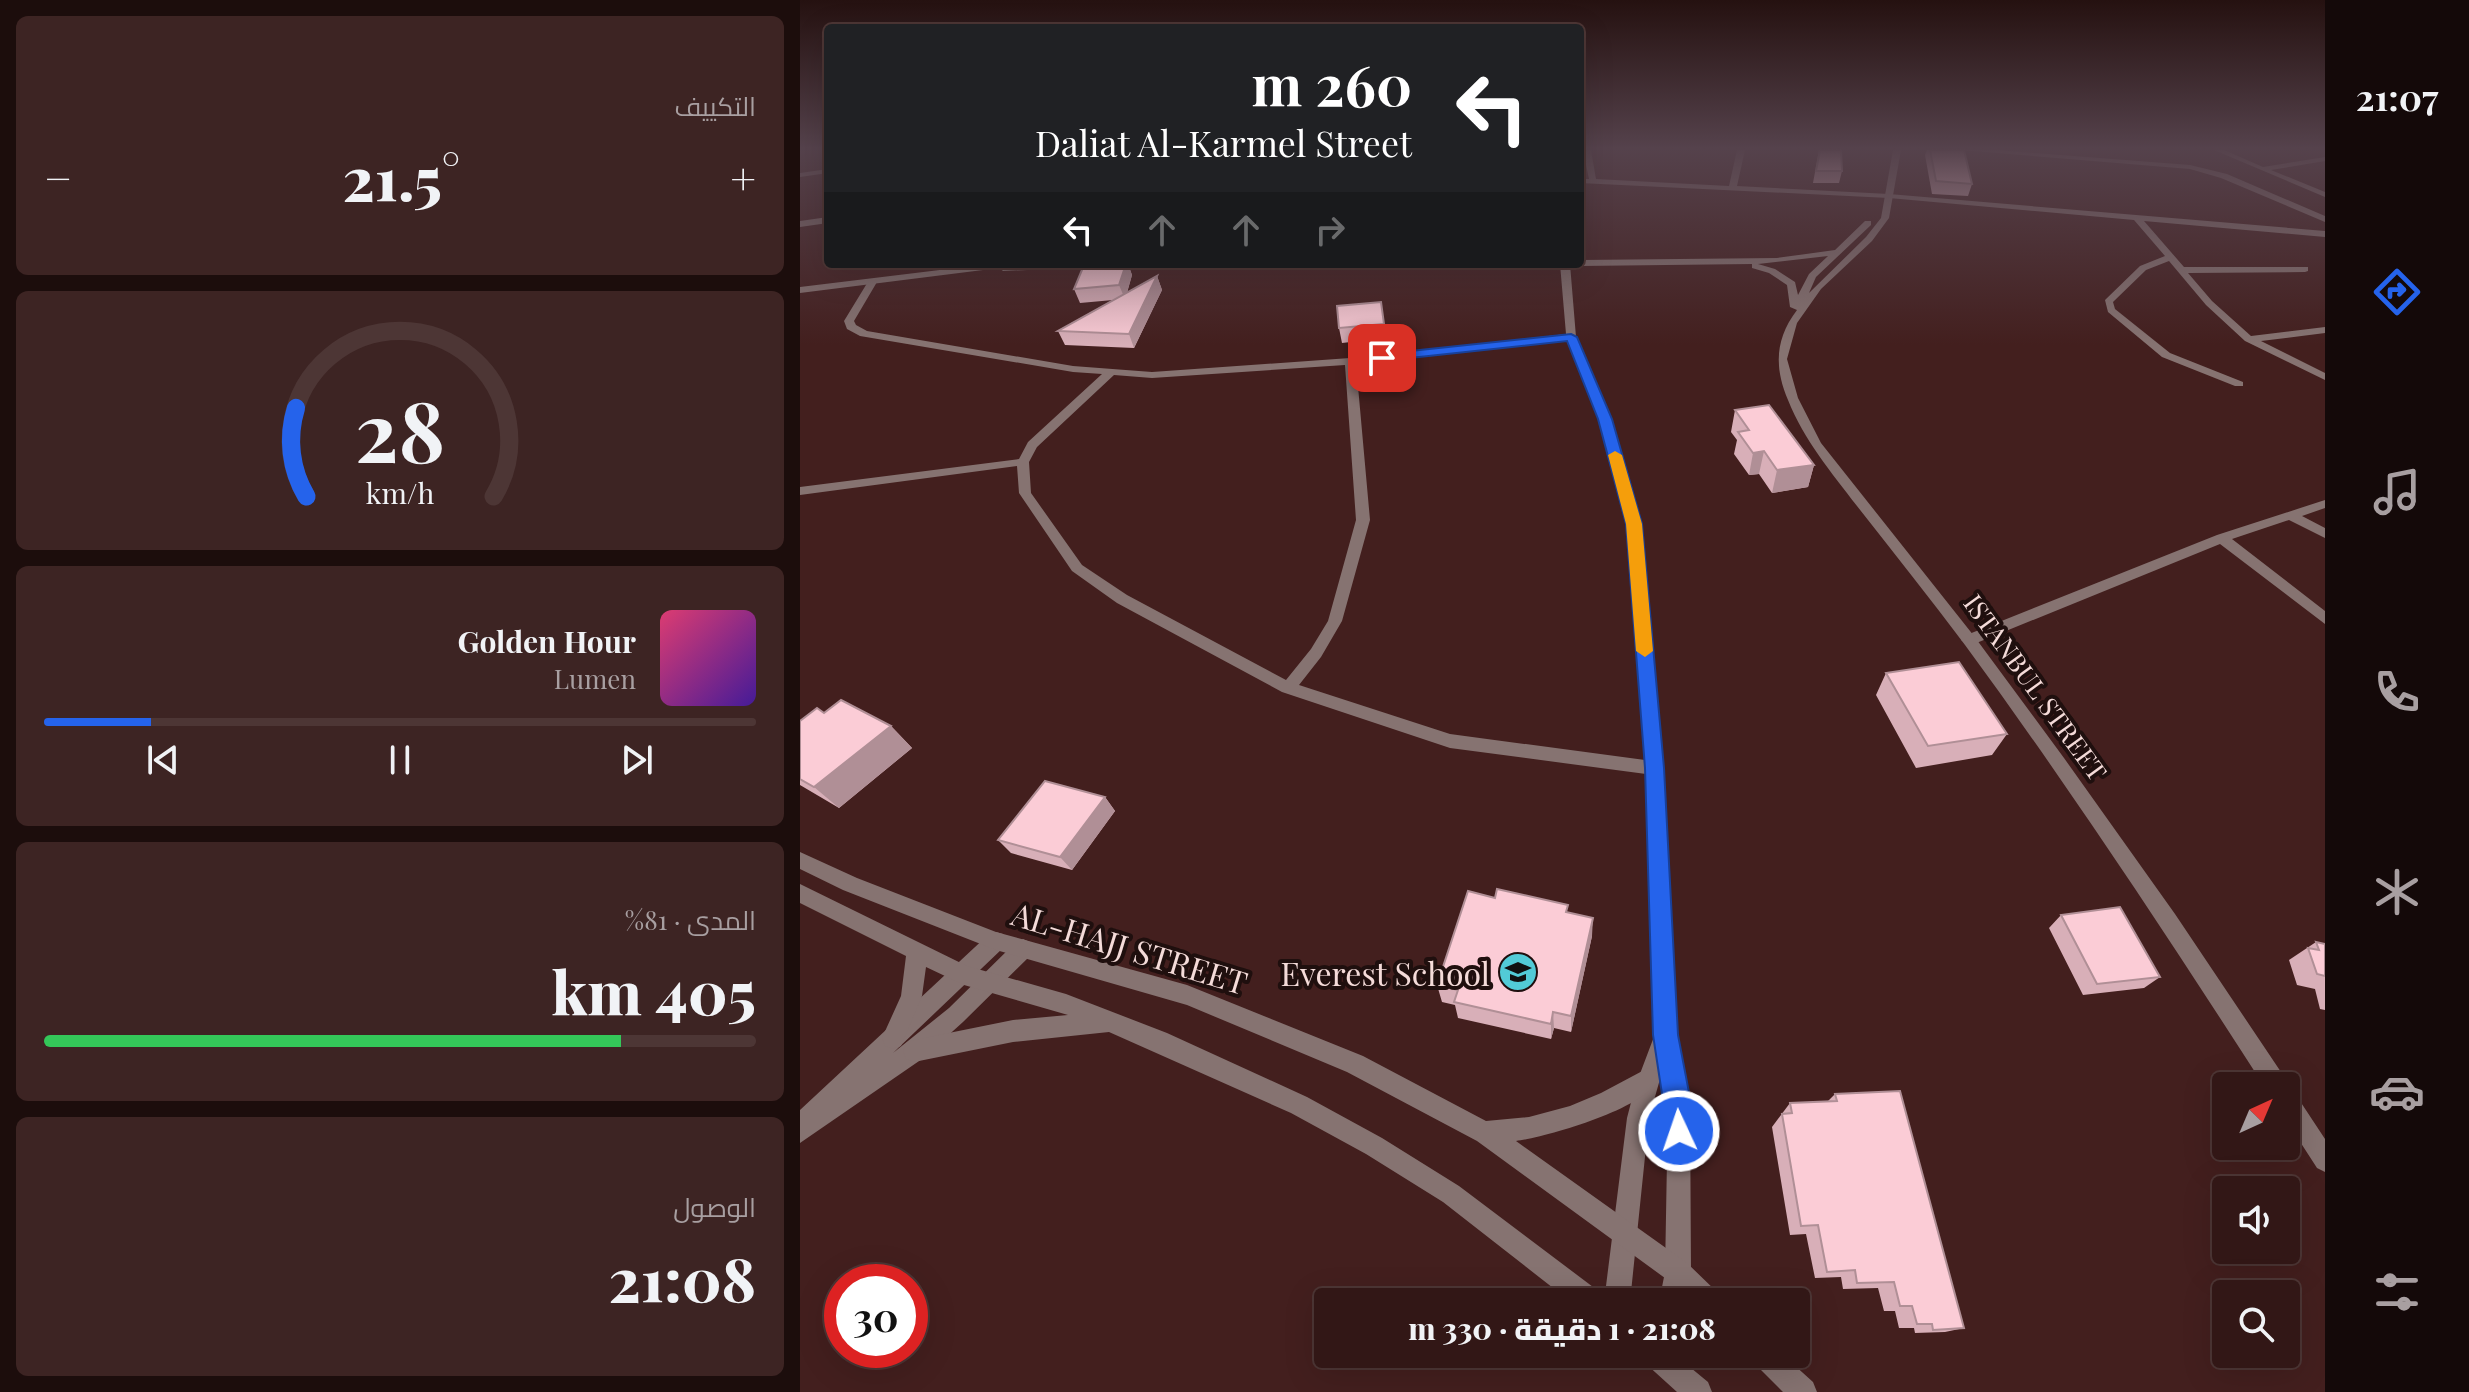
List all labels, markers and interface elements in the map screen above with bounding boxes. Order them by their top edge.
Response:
text: 260 m [1251,46,1412,121]
icon: left [1440,56,1544,160]
text: 21:07 [2356,72,2438,120]
text: التكييف [674,88,756,123]
text: Daliat Al-Karmel Street [1035,118,1412,166]
text: 21.5° [343,136,460,216]
text: − [44,147,72,206]
text: + [730,147,756,206]
icon: left [1056,208,1100,252]
icon: ahead [1140,208,1184,252]
icon: ahead [1224,208,1268,252]
icon: right [1308,208,1352,252]
icon: directions [2369,264,2425,320]
pin [1348,324,1416,392]
icon: arrive [1360,336,1404,380]
text: 28 [355,372,445,483]
icon: music [2369,464,2425,520]
text: km/h [366,473,434,511]
street label: ISTANBUL STREET [1956,587,2116,787]
text: Golden Hour [457,621,636,661]
text: Lumen [554,661,636,696]
icon: phone [2369,664,2425,720]
icon: previous [141,738,185,782]
icon: pause [378,738,422,782]
icon: next [615,738,659,782]
icon: climate [2369,864,2425,920]
street label: AL-HAJJ STREET [1006,890,1253,1003]
text: المدى · 81% [625,902,756,937]
text: 405 km [552,950,756,1030]
place label: Everest School [1281,951,1490,994]
school or university icon: Everest School [1497,951,1539,993]
icon: car [2369,1064,2425,1120]
north arrow [2212,1072,2300,1160]
map controls [2212,1072,2300,1368]
position arrow [1637,1089,1721,1173]
button: sound [2212,1176,2300,1264]
text: الوصول [673,1189,756,1224]
text: 21:08 [609,1237,756,1317]
speed limit sign: 30 [824,1264,928,1368]
icon: filters [2369,1264,2425,1320]
button: search [2212,1280,2300,1368]
text: 21:08 · 1 دقيقة · 330 m [1408,1308,1716,1348]

